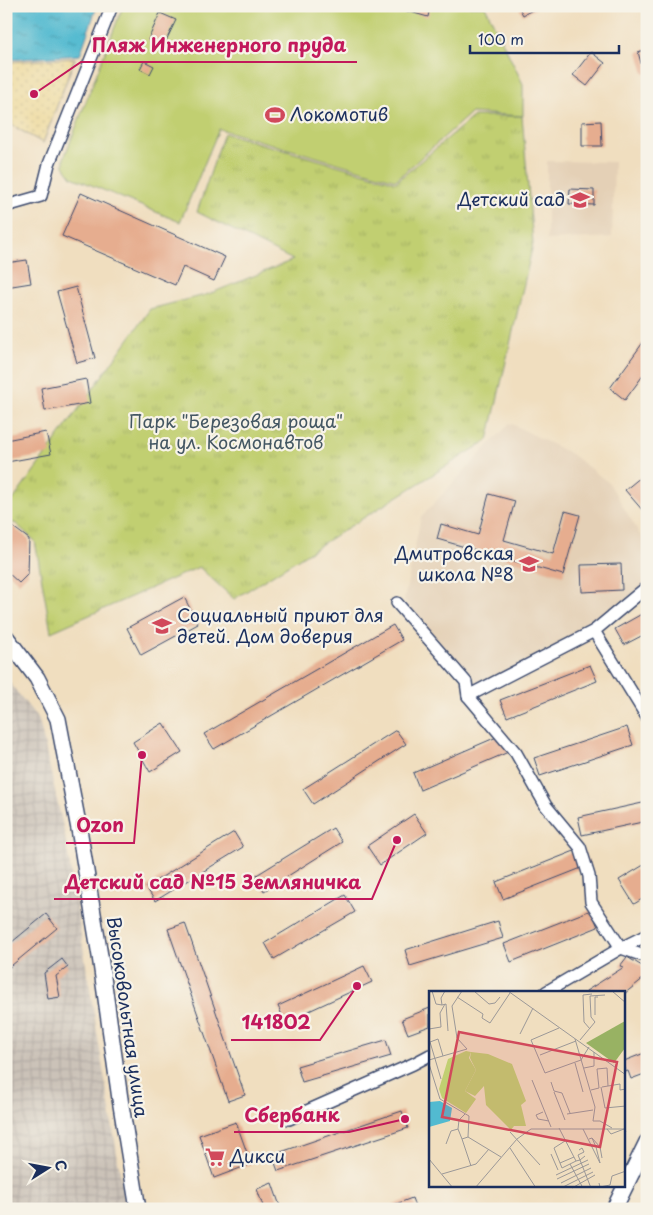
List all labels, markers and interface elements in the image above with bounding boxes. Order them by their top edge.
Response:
scale bar [470,22,619,54]
text: 100 m [478,27,524,50]
callout: Пляж Инженерного пруда [81,28,357,62]
text: Пляж Инженерного пруда [92,30,346,58]
place label: Локомотив [290,100,388,127]
sports icon: Локомотив [264,104,286,126]
place label: Детский сад [457,185,565,212]
school or university icon: Детский сад [569,189,591,211]
park label: Парк "Березовая роща" на ул. Космонавтов [129,407,343,455]
place label: Дмитровская школа №8 [394,539,514,587]
school or university icon: Дмитровская школа №8 [518,553,540,575]
place label: Социальный приют для детей. Дом доверия [177,601,384,649]
school or university icon: Социальный приют для детей. Дом доверия [151,615,173,637]
callout: Ozon [66,809,134,843]
text: Ozon [76,810,124,838]
callout: Детский сад №15 Земляничка [54,865,372,899]
text: Детский сад №15 Земляничка [64,867,361,895]
street label: Высоковольтная улица [101,914,156,1120]
inset map [429,991,626,1188]
callout: 141802 [231,1006,320,1040]
text: 141802 [242,1007,311,1035]
callout: Сбербанк [234,1098,349,1132]
text: Сбербанк [244,1100,341,1128]
north arrow [22,1142,72,1192]
place label: Дикси [229,1142,285,1169]
supermarket icon: Дикси [204,1146,226,1168]
text: С [50,1158,73,1173]

